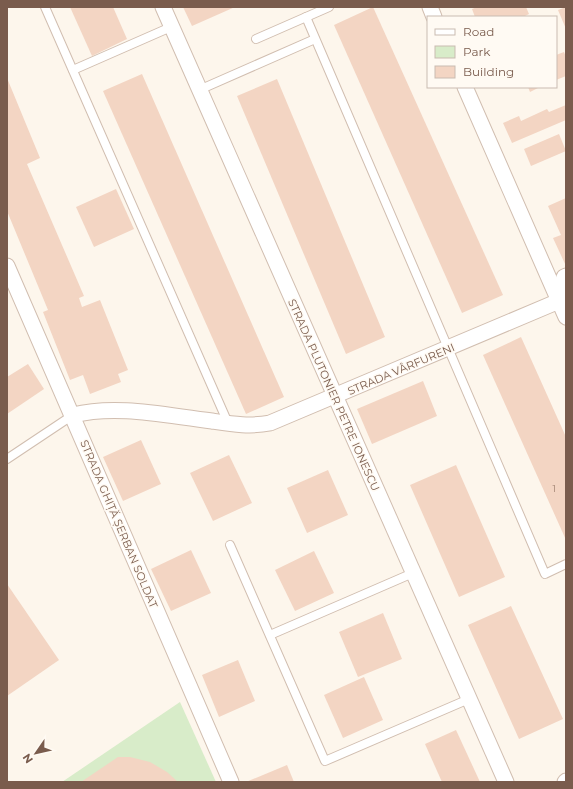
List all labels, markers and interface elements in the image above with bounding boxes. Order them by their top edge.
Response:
legend [427,16,557,88]
text: Road [463,24,494,39]
text: Park [463,44,491,59]
text: Building [463,64,514,79]
street label: STRADA PLUTONIER PETRE IONESCU [285,297,383,493]
street label: STRADA VÂRFURENI [345,340,457,398]
street label: STRADA GHIȚĂ ȘERBAN SOLDAT [77,438,161,611]
house number: 1 [552,483,556,494]
north arrow [16,733,56,773]
text: N [19,751,36,766]

